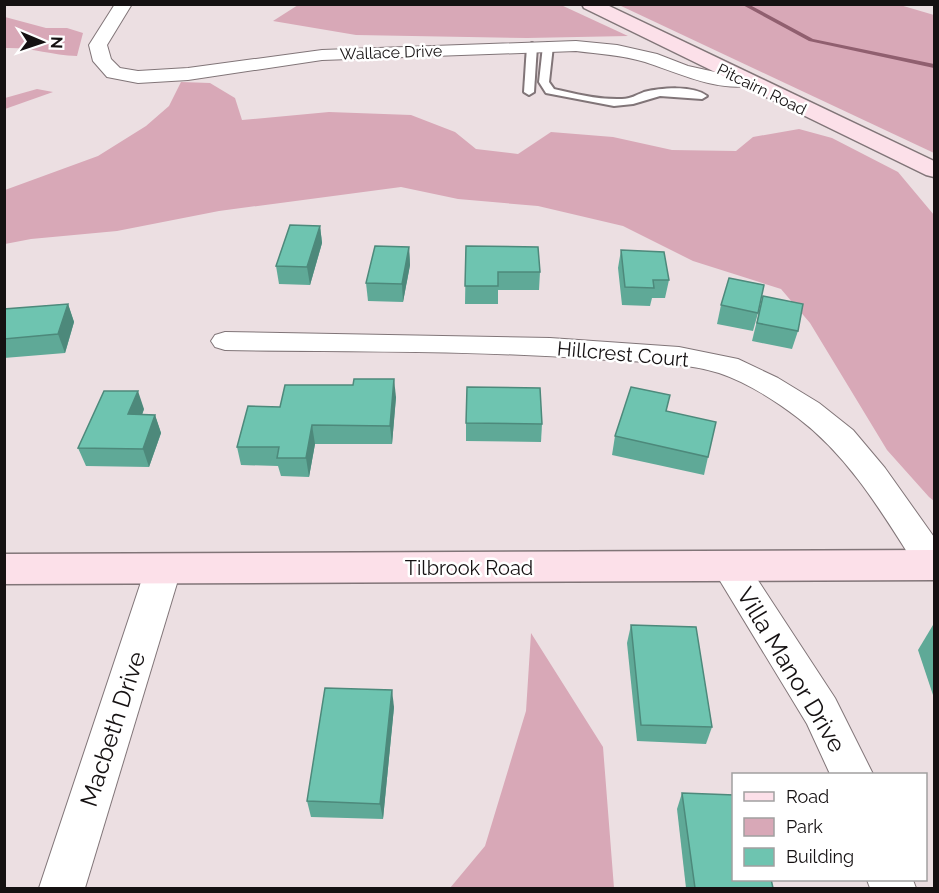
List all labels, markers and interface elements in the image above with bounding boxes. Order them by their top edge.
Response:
north arrow [12,12,72,72]
text: N [47,36,66,49]
street label: Wallace Drive [340,41,443,64]
street label: Pitcairn Road [714,60,810,119]
street label: Hillcrest Court [556,336,690,372]
street label: Tilbrook Road [405,556,533,580]
street label: Villa Manor Drive [731,582,852,757]
street label: Macbeth Drive [74,648,151,810]
legend [732,773,927,881]
text: Road [786,786,829,807]
text: Park [786,816,823,837]
text: Building [786,846,854,867]

